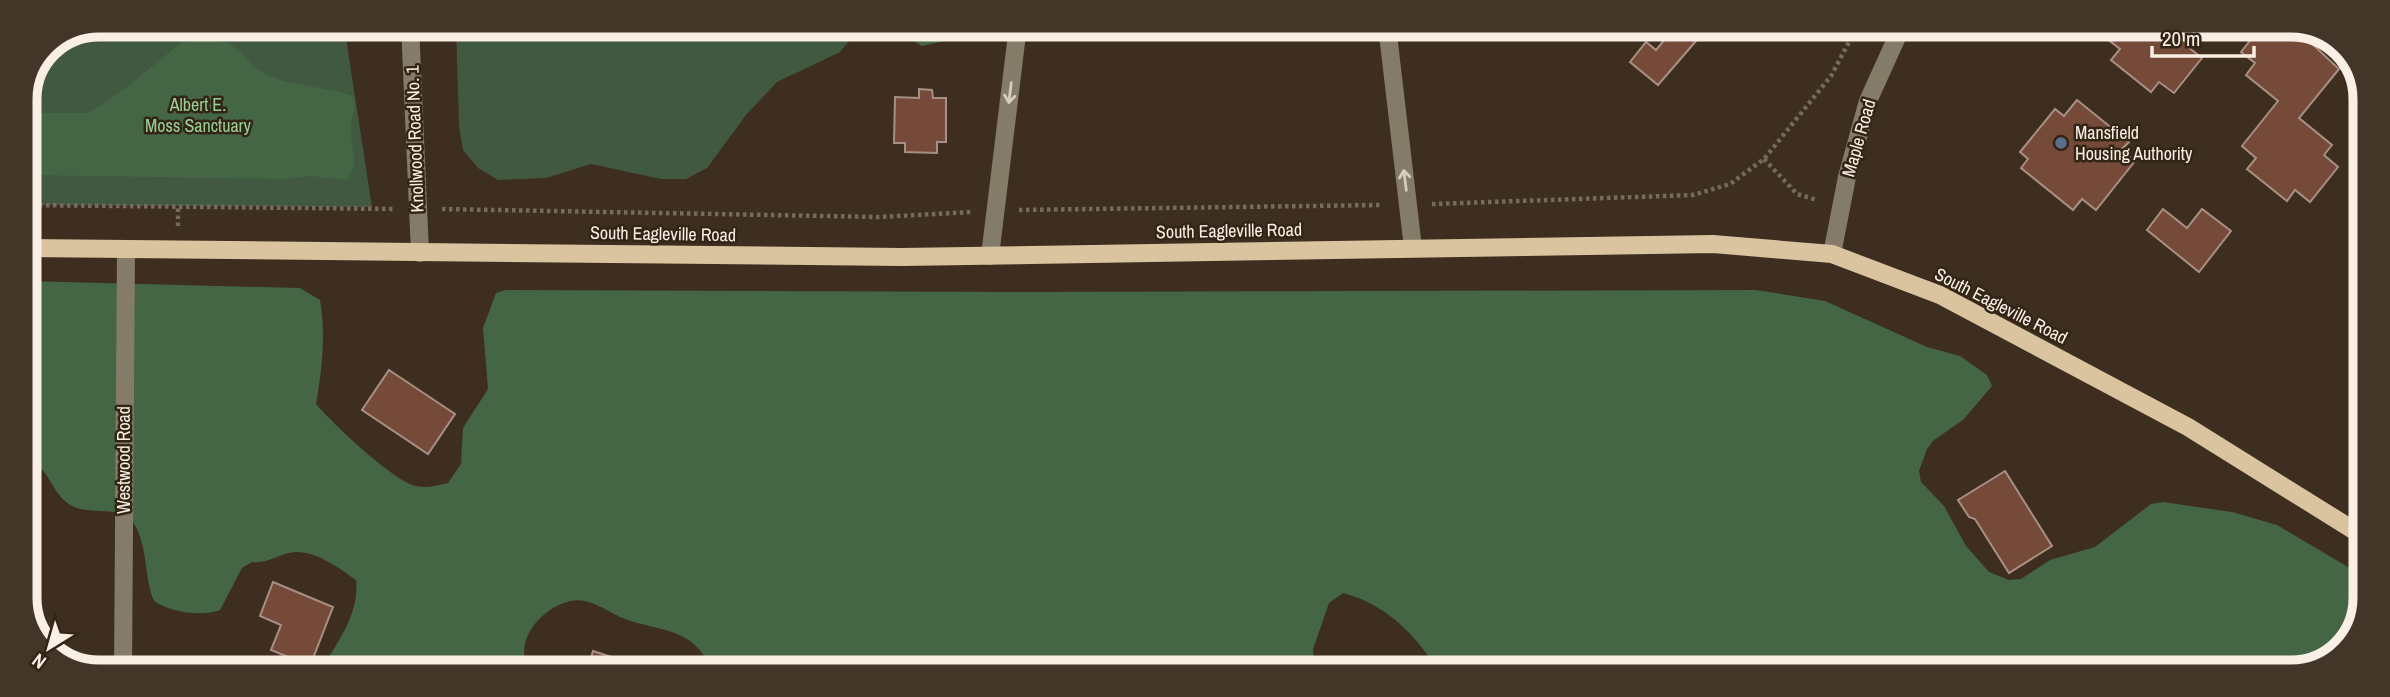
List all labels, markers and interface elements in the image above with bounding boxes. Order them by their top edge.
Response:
scale bar [2152,14,2254,58]
text: 20 m [2162,24,2200,53]
street label: Knollwood Road No. 1 [399,64,430,213]
one-way arrow [1003,81,1016,104]
park label: Albert E. Moss Sanctuary [145,92,252,138]
street label: Maple Road [1836,96,1882,180]
place label: Mansfield Housing Authority [2075,120,2193,166]
marker: Mansfield Housing Authority [2053,135,2069,151]
one-way arrow [1399,169,1412,192]
street label: South Eagleville Road [1156,217,1302,244]
street label: South Eagleville Road [590,220,736,247]
street label: South Eagleville Road [1930,261,2072,350]
street label: Westwood Road [111,406,136,514]
north arrow [14,613,84,683]
text: N [26,648,51,675]

